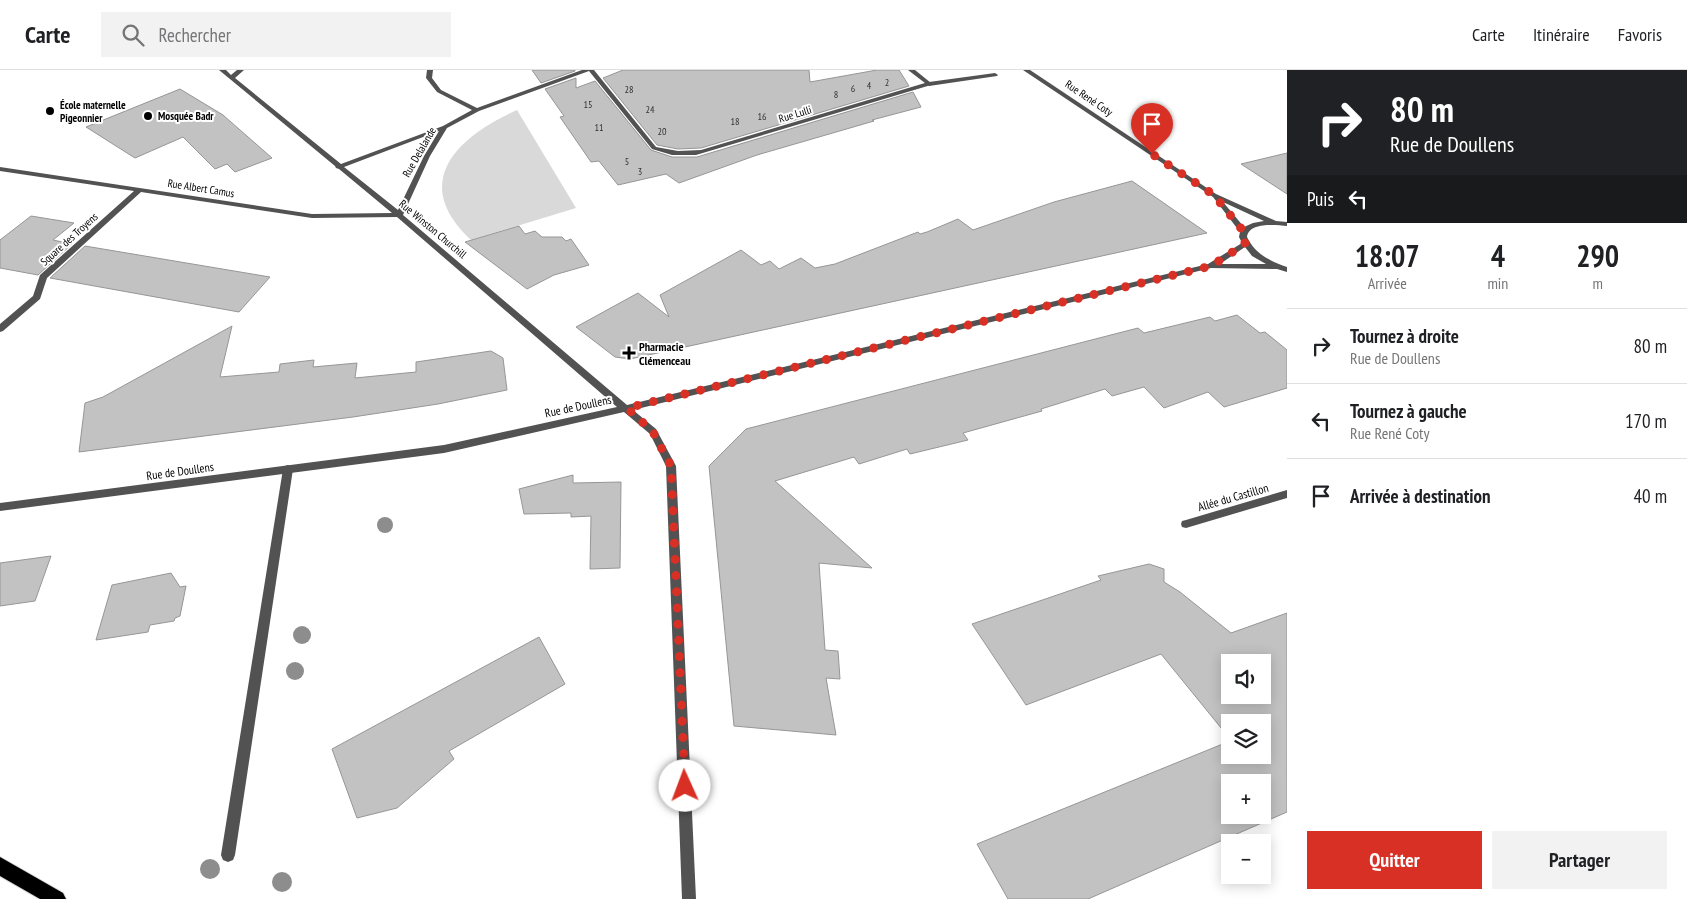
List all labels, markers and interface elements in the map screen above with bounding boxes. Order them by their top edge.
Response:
search box [101,12,451,57]
text: Carte [25,19,71,50]
icon: search [119,21,147,49]
text: Rechercher [159,23,231,47]
text: Carte [1472,23,1505,46]
text: Itinéraire [1533,23,1590,46]
text: Favoris [1618,23,1662,46]
house number: 2 [885,76,889,89]
street label: Rue René Coty [1062,77,1116,120]
house number: 4 [867,79,872,92]
house number: 6 [851,82,856,95]
house number: 28 [625,83,634,96]
text: 80 m [1390,86,1454,132]
house number: 8 [834,88,838,101]
icon: right [1307,90,1372,155]
place label: École maternelle Pigeonnier [60,98,126,125]
house number: 15 [584,98,593,111]
street label: Rue Lulli [777,102,813,126]
house number: 24 [646,103,655,116]
pin [1131,103,1173,154]
marker: École maternelle Pigeonnier [44,105,56,117]
place label: Mosquée Badr [158,109,214,123]
marker: Mosquée Badr [142,110,154,122]
house number: 16 [758,110,767,123]
icon: arrive [1138,110,1166,138]
house number: 18 [731,115,740,128]
house number: 11 [595,121,604,134]
street label: Rue Delalande [399,124,439,179]
house number: 20 [658,125,667,138]
text: Rue de Doullens [1390,130,1514,158]
house number: 5 [625,155,629,168]
house number: 3 [638,165,642,178]
street label: Rue Albert Camus [167,176,236,200]
icon: left [1344,185,1372,213]
text: Puis [1307,187,1334,211]
street label: Rue Winston Churchill [396,197,470,262]
street label: Square des Troyens [37,209,101,268]
text: 18:07 [1355,236,1420,275]
text: 4 [1491,236,1505,275]
text: 290 [1576,236,1619,275]
text: Arrivée [1368,273,1407,293]
text: min [1487,273,1508,293]
text: m [1592,273,1603,293]
text: Tournez à droite [1350,324,1459,348]
icon: right [1307,332,1335,360]
text: 80 m [1634,334,1667,358]
place label: Pharmacie Clémenceau [639,339,691,368]
marker: Pharmacie Clémenceau [623,347,635,359]
text: Rue de Doullens [1350,348,1440,368]
street label: Rue de Doullens [543,392,613,420]
text: Tournez à gauche [1350,399,1467,423]
icon: left [1307,407,1335,435]
text: 170 m [1625,409,1667,433]
text: Rue René Coty [1350,423,1429,443]
street label: Rue de Doullens [145,459,215,483]
street label: Allée du Castillon [1196,480,1270,514]
icon: arrive [1307,482,1335,510]
text: Arrivée à destination [1350,484,1491,508]
text: 40 m [1634,484,1667,508]
map controls [1221,654,1271,884]
button: sound [1221,654,1271,704]
button: layers [1221,714,1271,764]
position arrow [658,759,710,811]
button: + [1221,774,1271,824]
button: Quitter [1307,831,1482,889]
button: Partager [1492,831,1667,889]
button: − [1221,834,1271,884]

